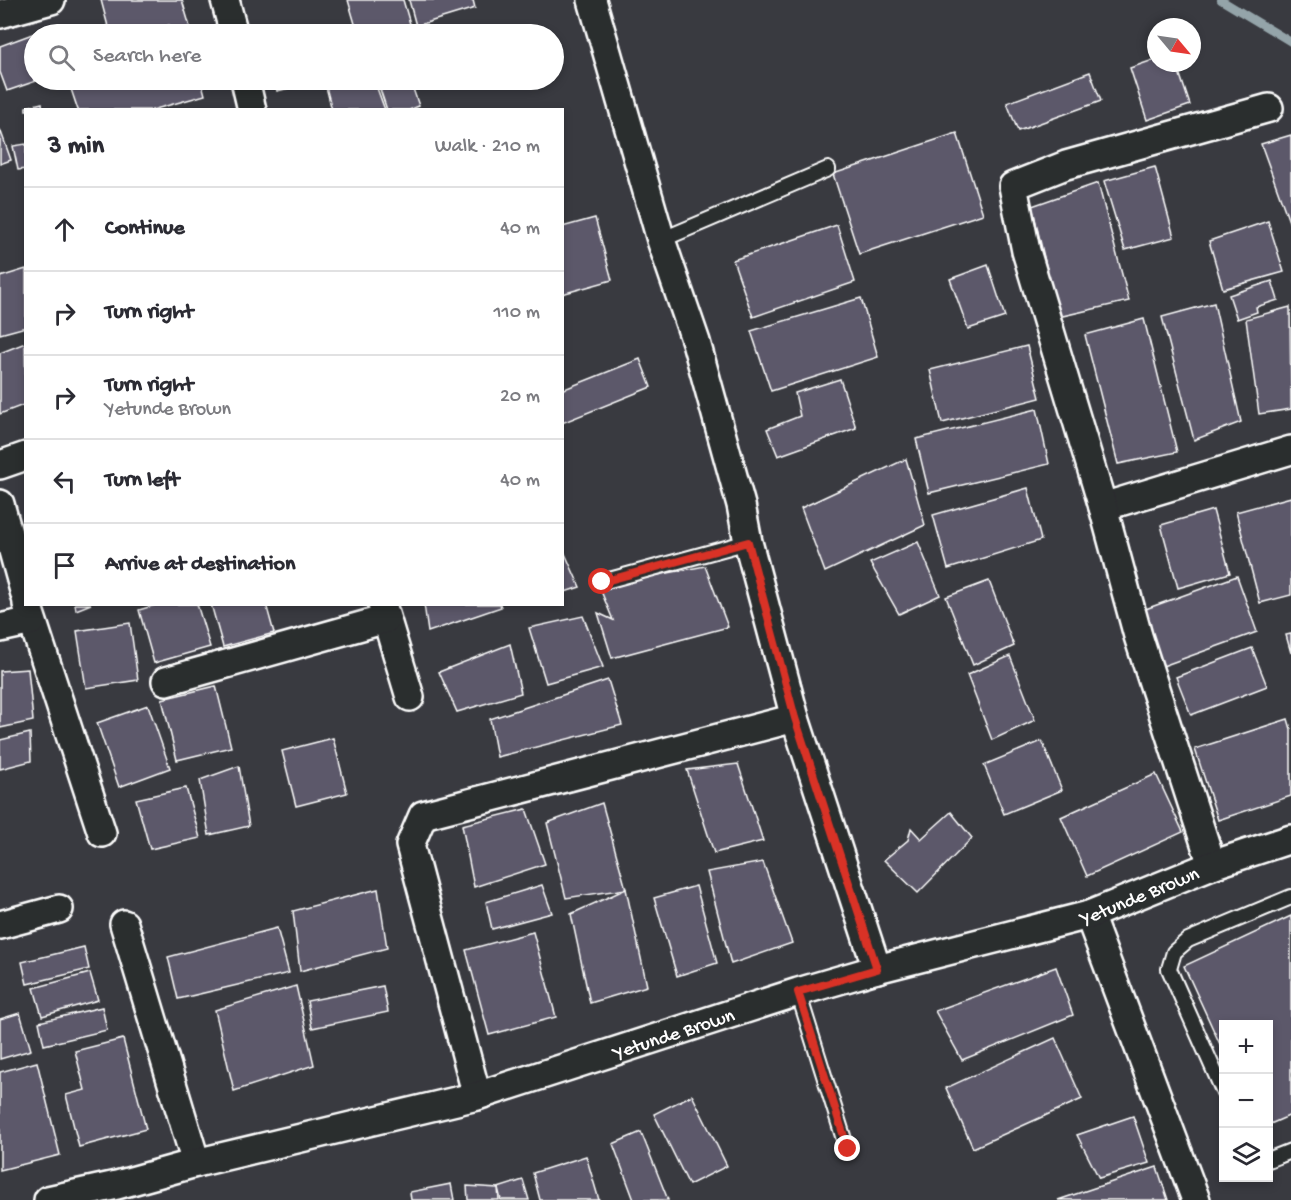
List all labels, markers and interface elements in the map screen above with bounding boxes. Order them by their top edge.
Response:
north arrow [1147,18,1201,72]
search box [24,24,564,90]
icon: search [45,41,78,74]
text: Search here [93,44,201,70]
text: 3 min [48,132,104,163]
text: Walk · 210 m [435,136,540,159]
icon: ahead [48,213,81,246]
text: Continue [105,216,185,242]
text: 40 m [500,218,540,241]
icon: right [48,297,81,330]
text: Turn right [105,300,193,326]
text: 110 m [494,302,540,325]
text: Turn right [105,373,193,399]
icon: right [48,381,81,414]
text: 20 m [500,386,540,409]
text: Yetunde Brown [105,399,231,422]
icon: left [48,465,81,498]
text: Turn left [105,468,179,494]
text: 40 m [500,470,540,493]
icon: arrive [48,549,81,582]
text: Arrive at destination [105,552,295,578]
route start [588,568,614,594]
street label: Yetunde Brown [1076,863,1204,932]
street label: Yetunde Brown [609,1005,739,1067]
map controls [1219,1020,1273,1182]
button: + [1219,1020,1273,1074]
button: − [1219,1074,1273,1128]
button: layers [1219,1128,1273,1182]
route end [834,1135,860,1161]

